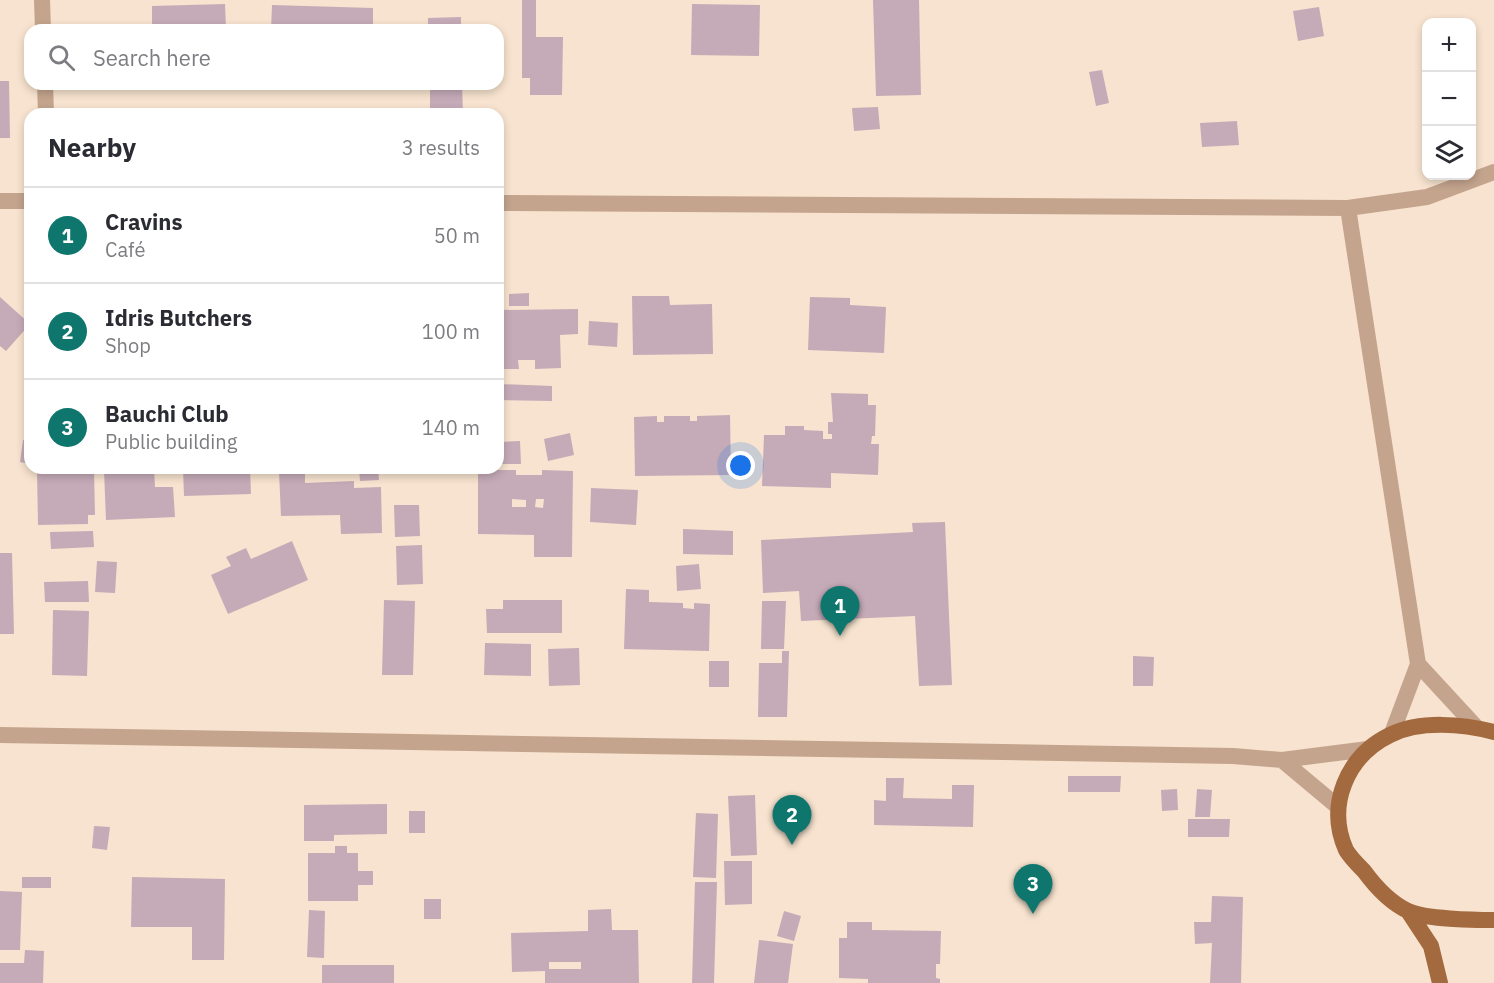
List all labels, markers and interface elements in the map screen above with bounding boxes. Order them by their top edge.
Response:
map controls [1422,18,1476,180]
button: + [1422,18,1476,72]
search box [24,24,504,90]
icon: search [45,41,78,74]
text: Search here [93,43,211,72]
button: − [1422,72,1476,126]
button: layers [1422,126,1476,180]
text: Nearby [48,130,136,164]
text: 3 results [402,134,480,161]
text: Cravins [105,207,183,236]
text: 1 [62,222,74,249]
text: 50 m [434,222,480,249]
text: Café [105,236,145,263]
text: Idris Butchers [105,303,252,332]
text: 2 [62,318,74,345]
text: 100 m [422,318,480,345]
text: Shop [105,332,151,359]
text: Bauchi Club [105,399,229,428]
text: 3 [62,414,74,441]
text: 140 m [422,414,480,441]
text: Public building [105,428,237,455]
your location [726,451,755,480]
pin: 1 [820,586,860,636]
pin: 2 [772,796,812,845]
pin: 3 [1014,864,1052,914]

